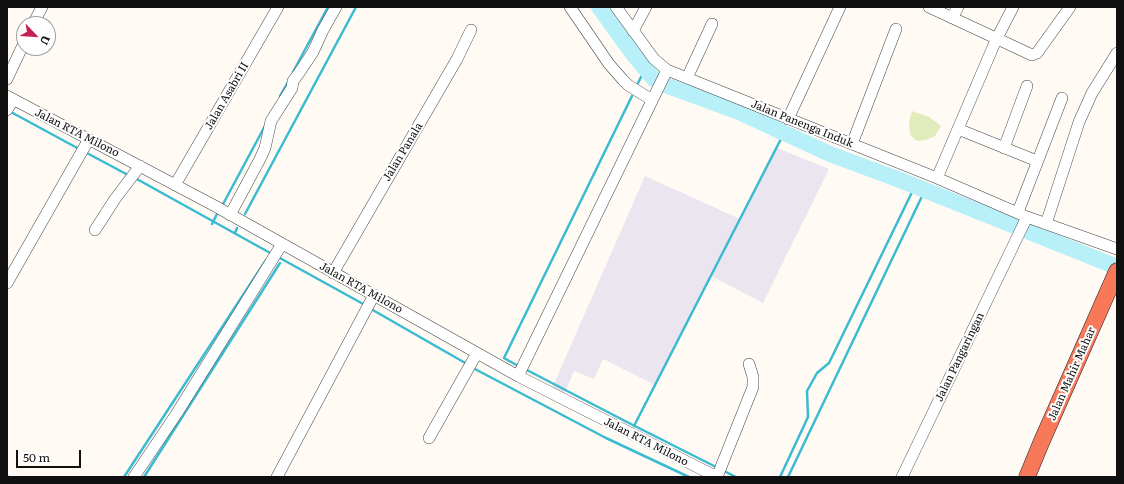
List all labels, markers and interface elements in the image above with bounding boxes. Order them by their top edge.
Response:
north arrow [16,16,56,56]
text: U [37,33,55,48]
street label: Jalan Asabri II [202,60,252,132]
street label: Jalan Panenga Induk [749,97,855,151]
street label: Jalan RTA Milono [33,106,121,160]
street label: Jalan Panala [380,120,426,184]
street label: Jalan RTA Milono [317,260,405,316]
street label: Jalan Pangaringan [933,310,987,404]
street label: Jalan Mahir Mahar [1045,325,1099,423]
street label: Jalan RTA Milono [602,415,690,469]
scale bar [18,442,83,468]
text: 50 m [23,448,50,466]

